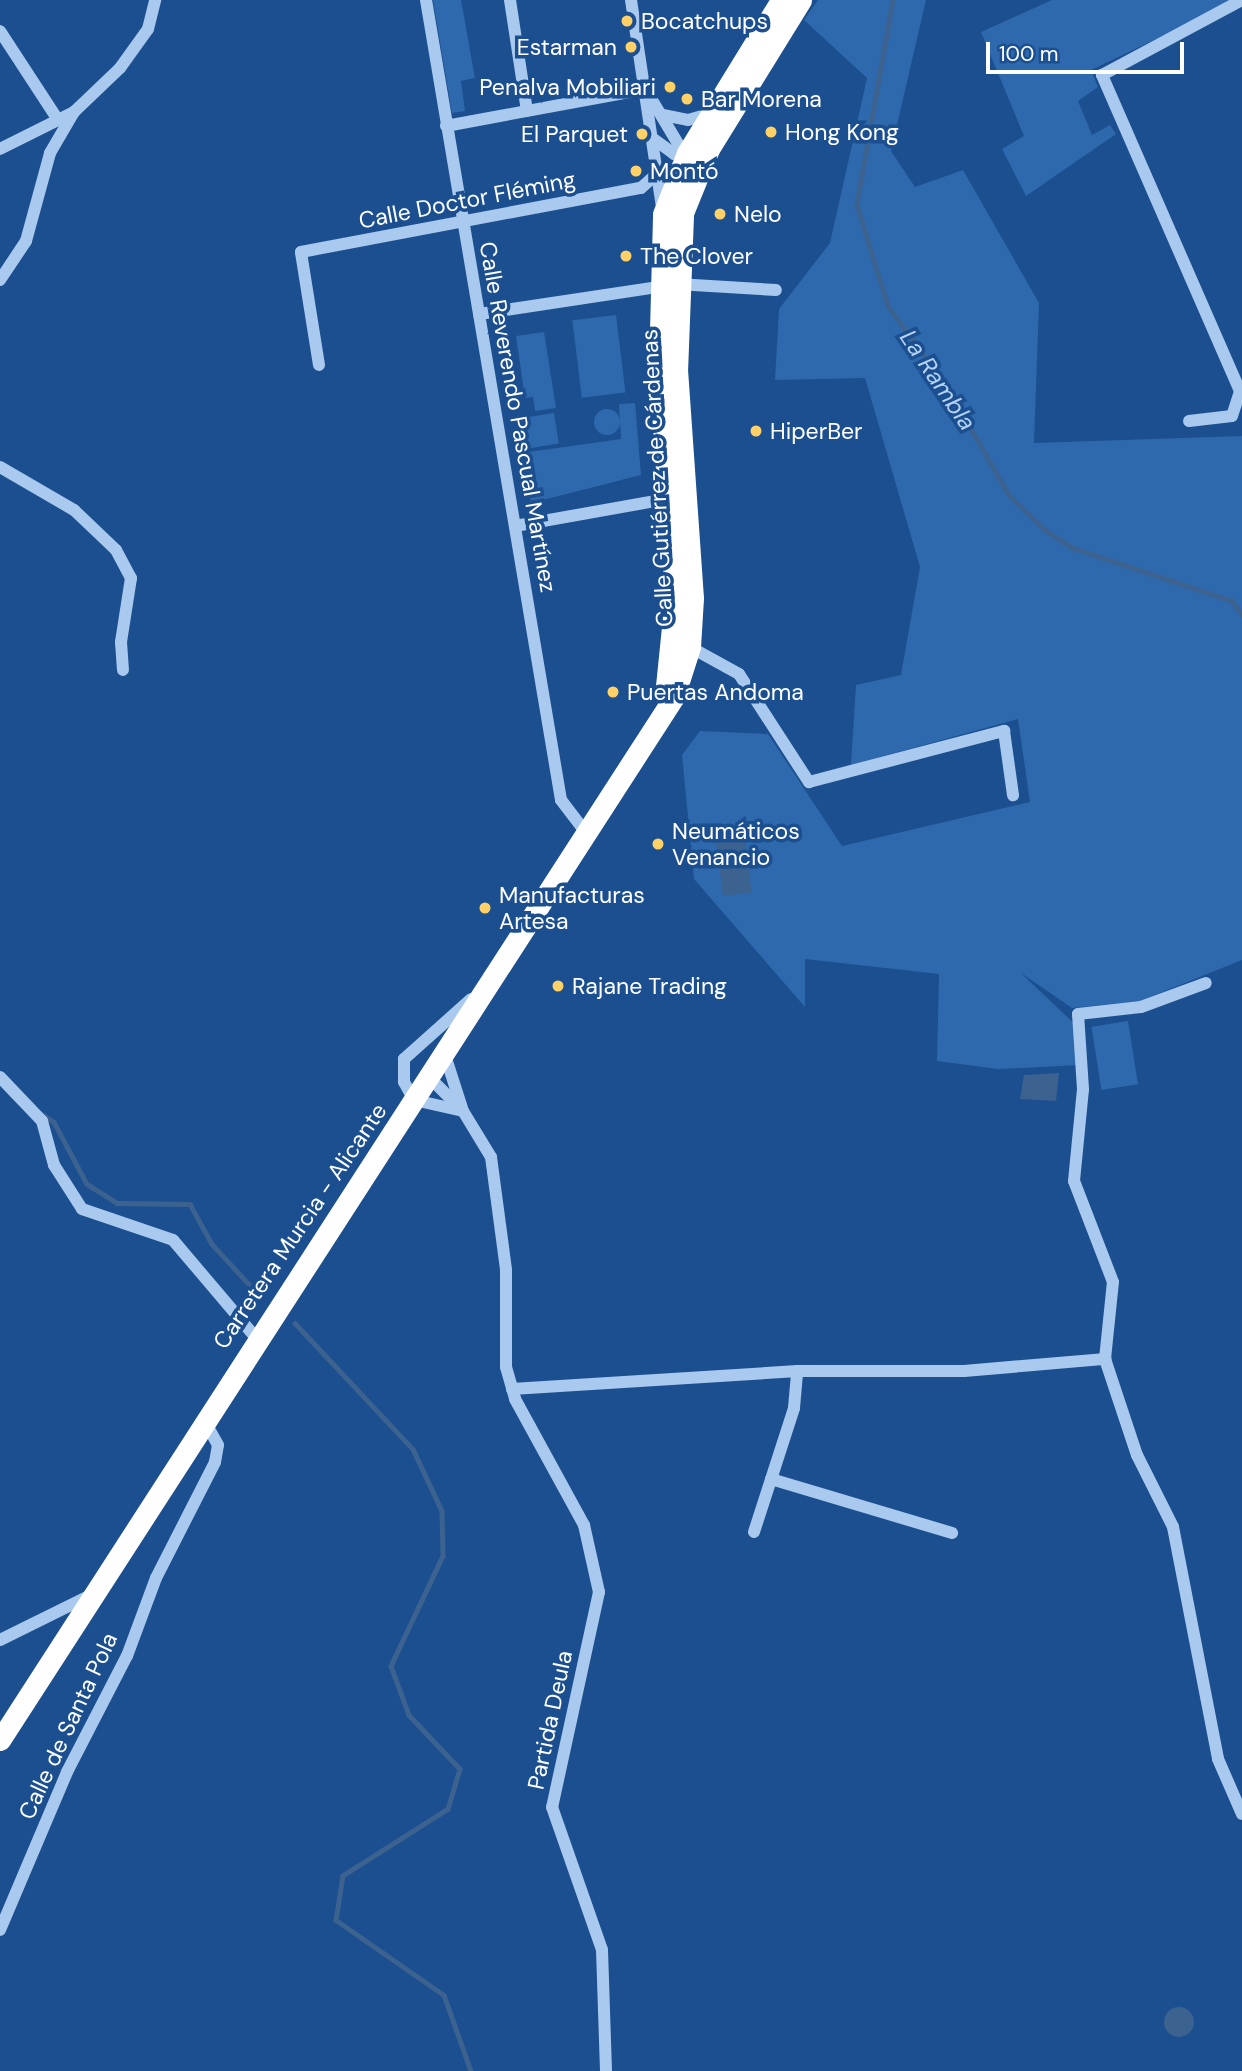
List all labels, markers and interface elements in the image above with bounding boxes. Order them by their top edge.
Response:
place label: Bocatchups [641,7,768,35]
marker: Bocatchups [619,13,635,29]
scale bar [990,28,1188,72]
place label: Estarman [517,33,617,61]
marker: Estarman [623,39,639,55]
text: 100 m [999,40,1059,68]
place label: Penalva Mobiliari [479,73,656,101]
marker: Penalva Mobiliari [662,79,678,95]
place label: Bar Morena [701,85,822,113]
marker: Bar Morena [679,91,695,107]
place label: Hong Kong [785,118,899,146]
place label: El Parquet [521,120,628,148]
marker: Hong Kong [763,124,779,140]
marker: El Parquet [634,126,650,142]
place label: Montó [650,157,719,185]
marker: Montó [628,163,644,179]
street label: Calle Doctor Fléming [356,165,578,235]
place label: Nelo [734,200,782,228]
marker: Nelo [712,206,728,222]
street label: Calle Reverendo Pascual Martínez [474,240,562,594]
place label: The Clover [640,242,753,270]
marker: The Clover [618,248,634,264]
water label: La Rambla [894,324,982,436]
street label: Calle Gutiérrez de Cárdenas [635,328,679,628]
place label: HiperBer [770,417,863,445]
marker: HiperBer [748,423,764,439]
place label: Puertas Andoma [627,678,804,706]
marker: Puertas Andoma [605,684,621,700]
place label: Neumáticos Venancio [672,817,800,871]
marker: Neumáticos Venancio [650,836,666,852]
place label: Manufacturas Artesa [499,881,645,935]
marker: Manufacturas Artesa [477,900,493,916]
place label: Rajane Trading [572,972,727,1000]
marker: Rajane Trading [550,978,566,994]
street label: Carretera Murcia - Alicante [207,1098,393,1354]
street label: Calle de Santa Pola [13,1628,123,1824]
street label: Partida Deula [522,1648,578,1792]

